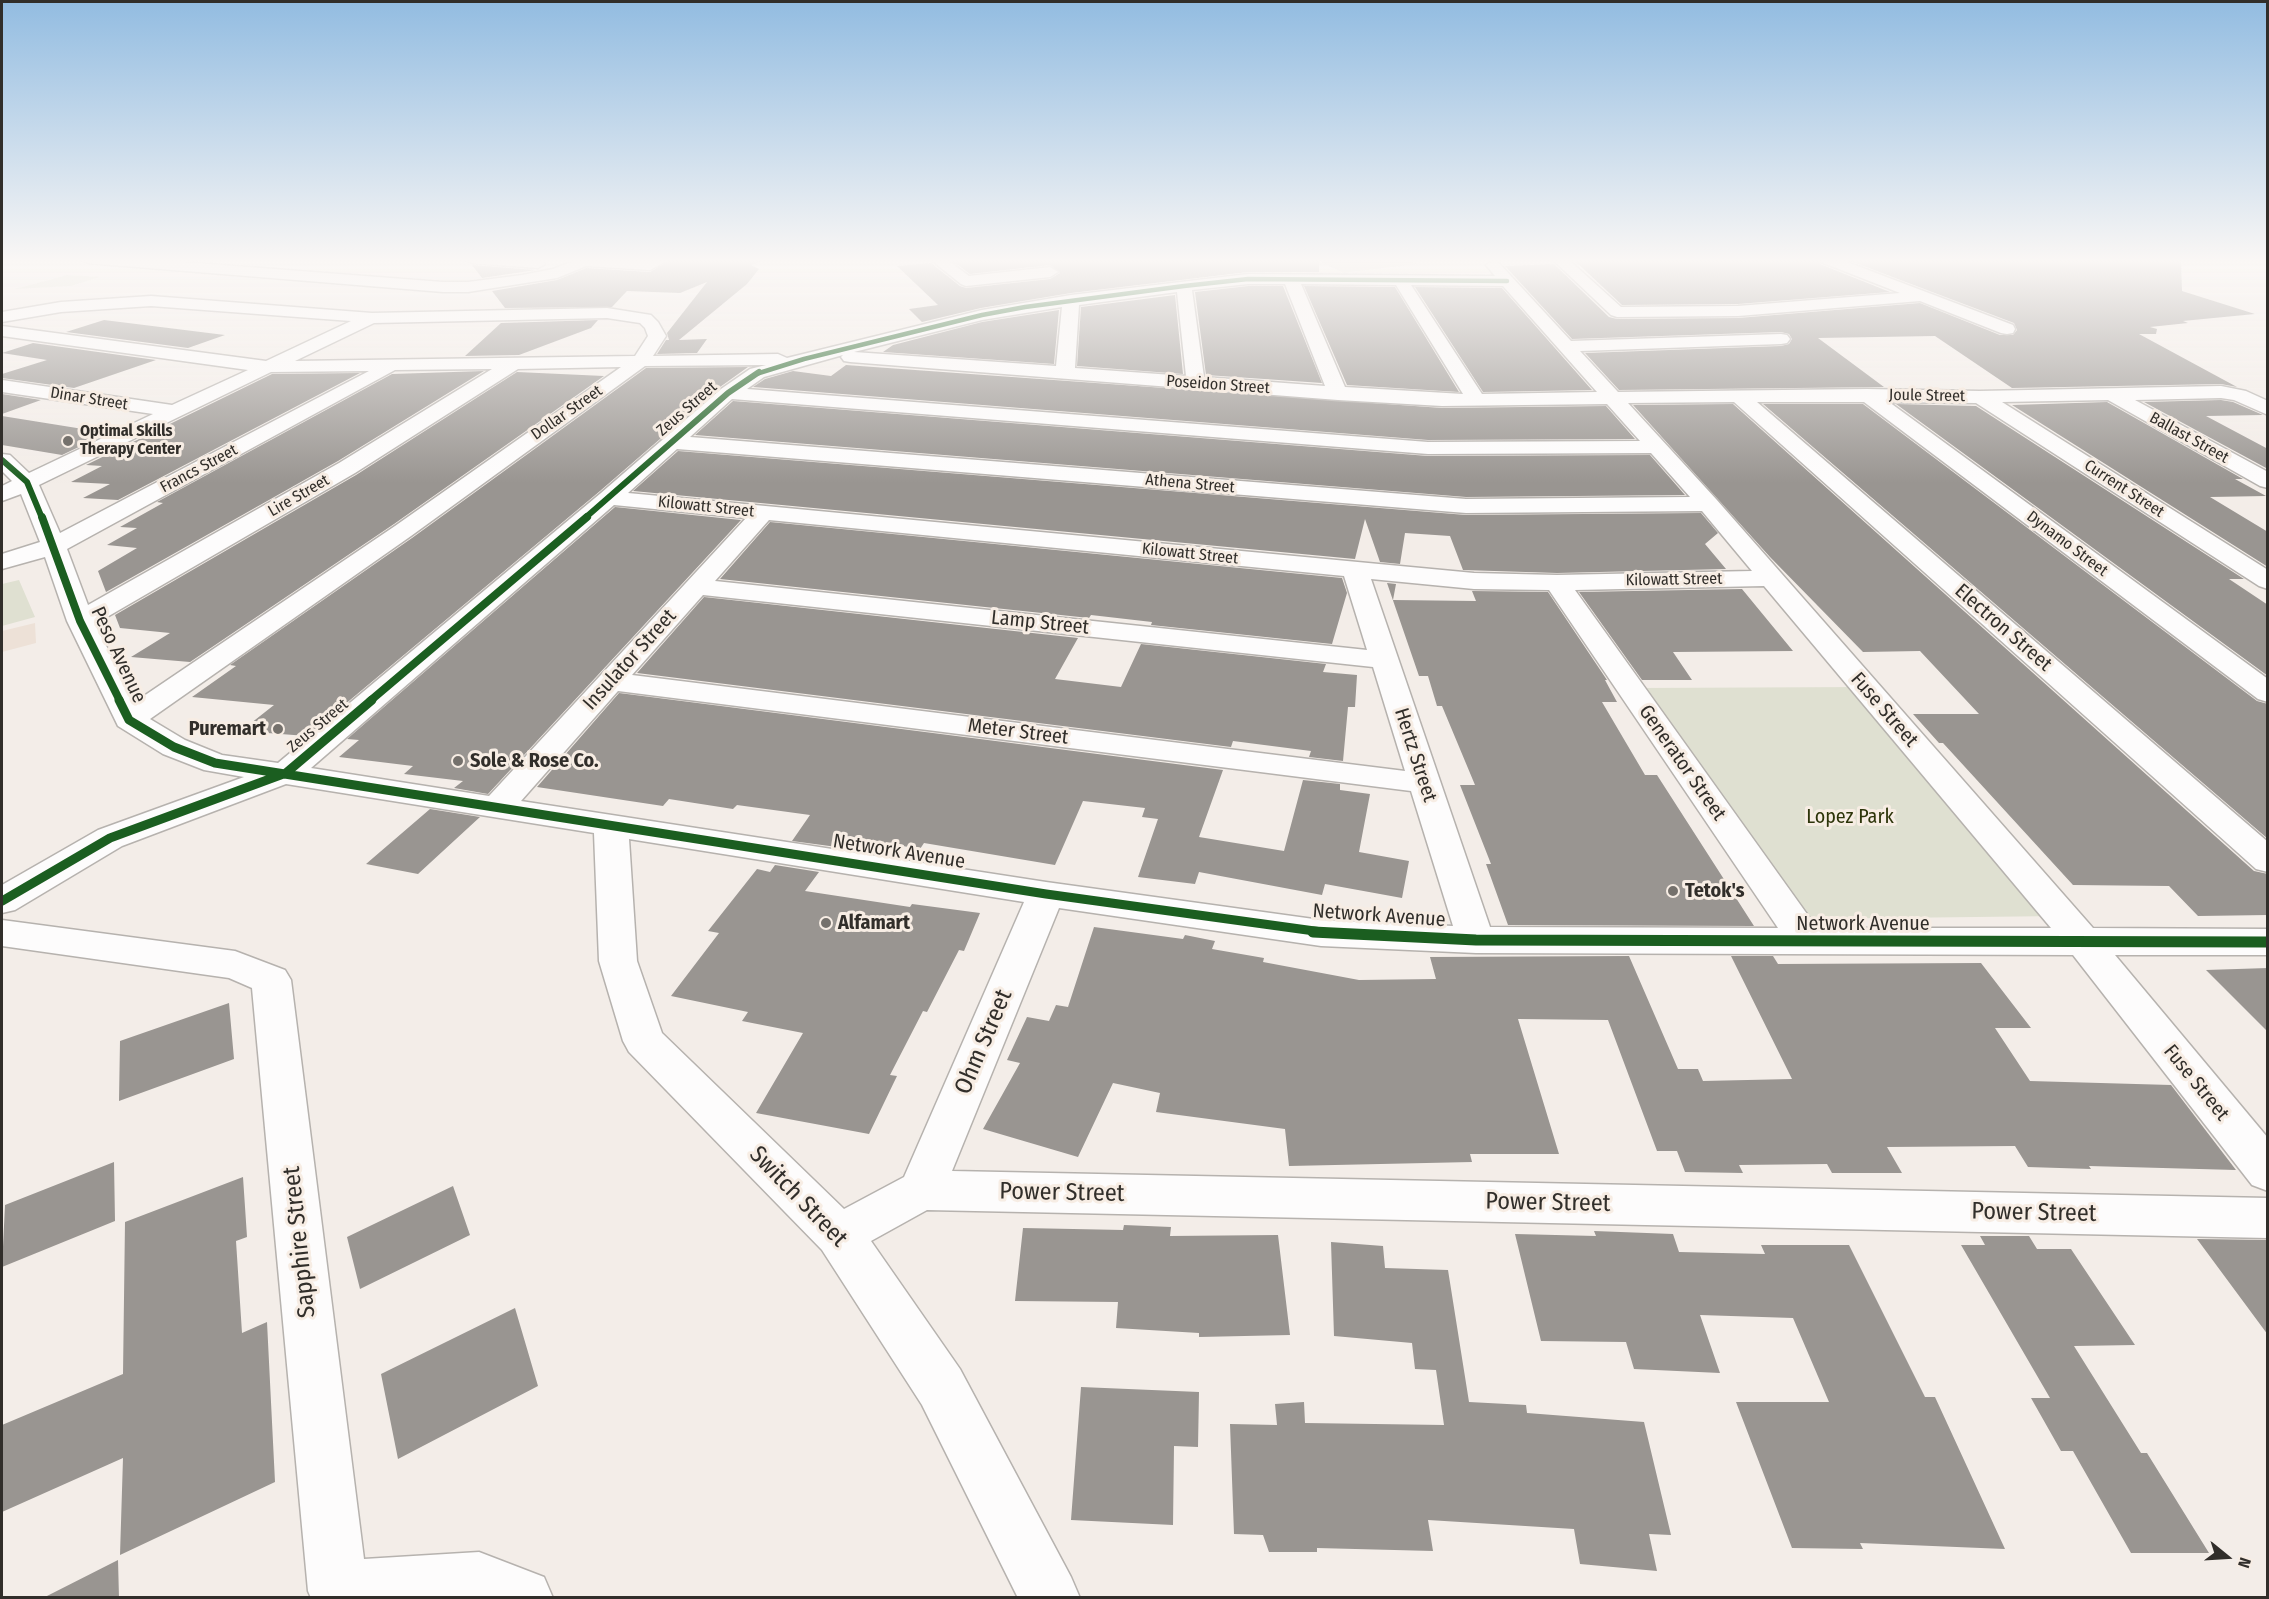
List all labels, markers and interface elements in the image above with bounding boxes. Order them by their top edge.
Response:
street label: Poseidon Street [1166,372,1270,398]
street label: Zeus Street [653,378,721,440]
street label: Dollar Street [528,381,606,445]
street label: Dinar Street [49,383,129,415]
street label: Joule Street [1889,386,1965,406]
street label: Ballast Street [2146,408,2232,468]
place label: Optimal Skills Therapy Center [80,422,181,460]
marker: Optimal Skills Therapy Center [61,434,75,448]
street label: Francs Street [157,441,241,497]
street label: Current Street [2080,456,2168,522]
street label: Lire Street [265,471,333,521]
street label: Athena Street [1145,471,1235,497]
street label: Kilowatt Street [657,492,755,522]
street label: Dynamo Street [2023,507,2111,581]
street label: Kilowatt Street [1141,539,1239,569]
street label: Kilowatt Street [1625,570,1723,590]
street label: Electron Street [1950,579,2056,677]
street label: Peso Avenue [85,603,151,707]
street label: Insulator Street [578,605,682,715]
street label: Lamp Street [990,606,1090,640]
street label: Fuse Street [1845,668,1923,752]
street label: Zeus Street [284,695,352,757]
street label: Generator Street [1633,701,1731,825]
street label: Hertz Street [1389,705,1441,805]
street label: Meter Street [966,714,1070,750]
place label: Puremart [189,717,266,741]
marker: Puremart [271,722,285,736]
place label: Sole & Rose Co. [470,749,599,773]
marker: Sole & Rose Co. [451,754,465,768]
park label: Lopez Park [1806,805,1894,829]
street label: Network Avenue [831,830,967,874]
place label: Tetok's [1685,879,1744,903]
marker: Tetok's [1666,884,1680,898]
street label: Network Avenue [1312,899,1446,933]
place label: Alfamart [838,911,910,935]
street label: Network Avenue [1796,912,1930,936]
marker: Alfamart [819,916,833,930]
street label: Ohm Street [949,985,1019,1099]
street label: Fuse Street [2158,1040,2234,1126]
street label: Switch Street [743,1141,853,1253]
street label: Sapphire Street [278,1165,322,1319]
street label: Power Street [999,1178,1125,1208]
street label: Power Street [1485,1188,1611,1218]
street label: Power Street [1971,1198,2097,1228]
north arrow [2197,1527,2257,1587]
text: N [2234,1555,2255,1570]

